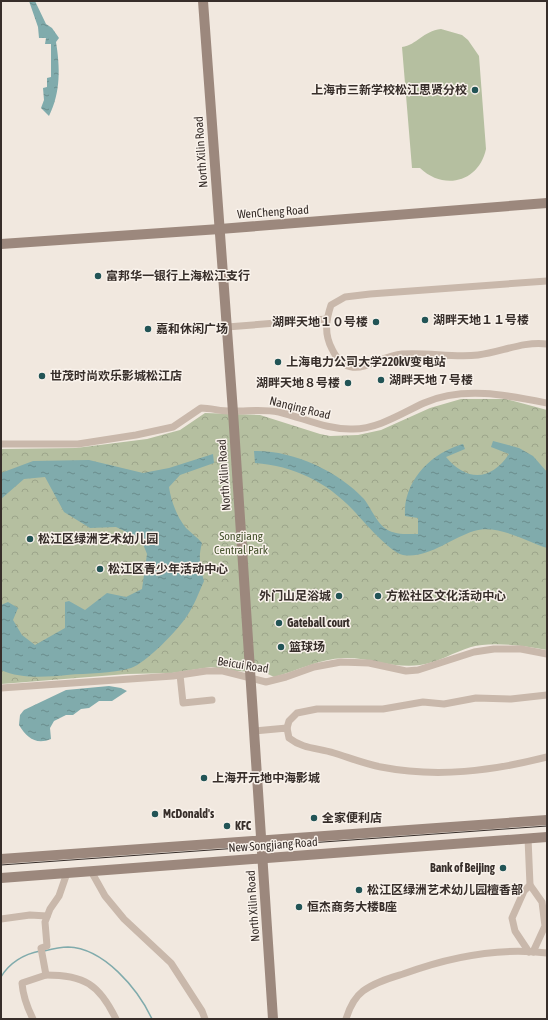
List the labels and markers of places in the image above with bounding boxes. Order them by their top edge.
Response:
place label: 上海市三新学校松江思贤分校 [311,83,467,97]
marker: 上海市三新学校松江思贤分校 [470,85,480,95]
place label: 富邦华一银行上海松江支行 [106,269,250,283]
marker: 富邦华一银行上海松江支行 [93,271,103,281]
place label: 湖畔天地１１号楼 [433,313,529,327]
place label: 湖畔天地１０号楼 [272,315,368,329]
marker: 湖畔天地１１号楼 [420,315,430,325]
marker: 湖畔天地１０号楼 [371,317,381,327]
place label: 嘉和休闲广场 [156,322,228,336]
marker: 嘉和休闲广场 [143,324,153,334]
place label: 上海电力公司大学220kV变电站 [286,355,446,369]
marker: 上海电力公司大学220kV变电站 [273,357,283,367]
place label: 世茂时尚欢乐影城松江店 [50,369,182,383]
marker: 世茂时尚欢乐影城松江店 [37,371,47,381]
place label: 湖畔天地７号楼 [389,373,473,387]
marker: 湖畔天地７号楼 [376,375,386,385]
place label: 湖畔天地８号楼 [256,376,340,390]
marker: 湖畔天地８号楼 [343,378,353,388]
place label: 松江区绿洲艺术幼儿园 [38,532,158,546]
marker: 松江区绿洲艺术幼儿园 [25,534,35,544]
place label: 松江区青少年活动中心 [108,562,228,576]
marker: 松江区青少年活动中心 [95,564,105,574]
place label: 外门山足浴城 [259,589,331,603]
place label: 方松社区文化活动中心 [386,589,506,603]
marker: 外门山足浴城 [334,591,344,601]
marker: 方松社区文化活动中心 [373,591,383,601]
place label: Gateball court [287,616,350,630]
marker: Gateball court [274,618,284,628]
place label: 篮球场 [289,640,325,654]
marker: 篮球场 [276,642,286,652]
place label: 上海开元地中海影城 [212,771,320,785]
marker: 上海开元地中海影城 [199,773,209,783]
place label: McDonald's [163,807,215,821]
marker: McDonald's [150,809,160,819]
place label: 全家便利店 [322,811,382,825]
marker: 全家便利店 [309,813,319,823]
place label: KFC [235,819,252,833]
marker: KFC [222,821,232,831]
place label: Bank of Beijing [430,861,496,875]
marker: Bank of Beijing [498,863,508,873]
place label: 松江区绿洲艺术幼儿园檀香部 [367,883,523,897]
marker: 松江区绿洲艺术幼儿园檀香部 [354,885,364,895]
place label: 恒杰商务大楼B座 [307,900,397,914]
marker: 恒杰商务大楼B座 [294,902,304,912]

